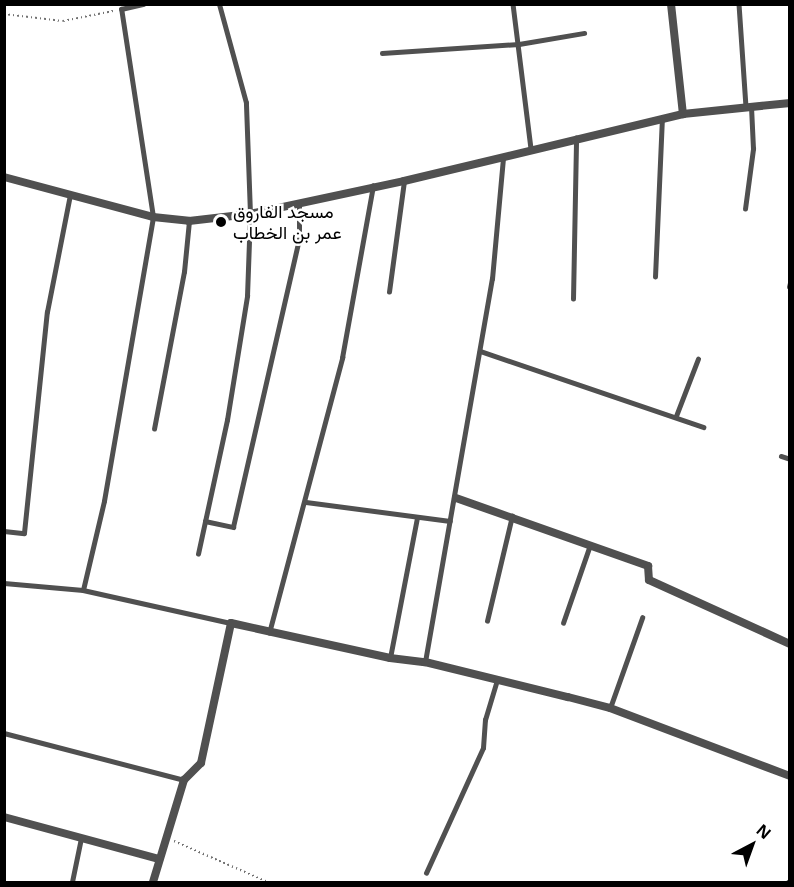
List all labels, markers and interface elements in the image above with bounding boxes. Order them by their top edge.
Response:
place label: مسجد الفاروق عمر بن الخطاب [233,201,342,244]
marker: مسجد الفاروق عمر بن الخطاب [214,215,228,229]
north arrow [722,815,782,875]
text: N [752,819,776,844]

